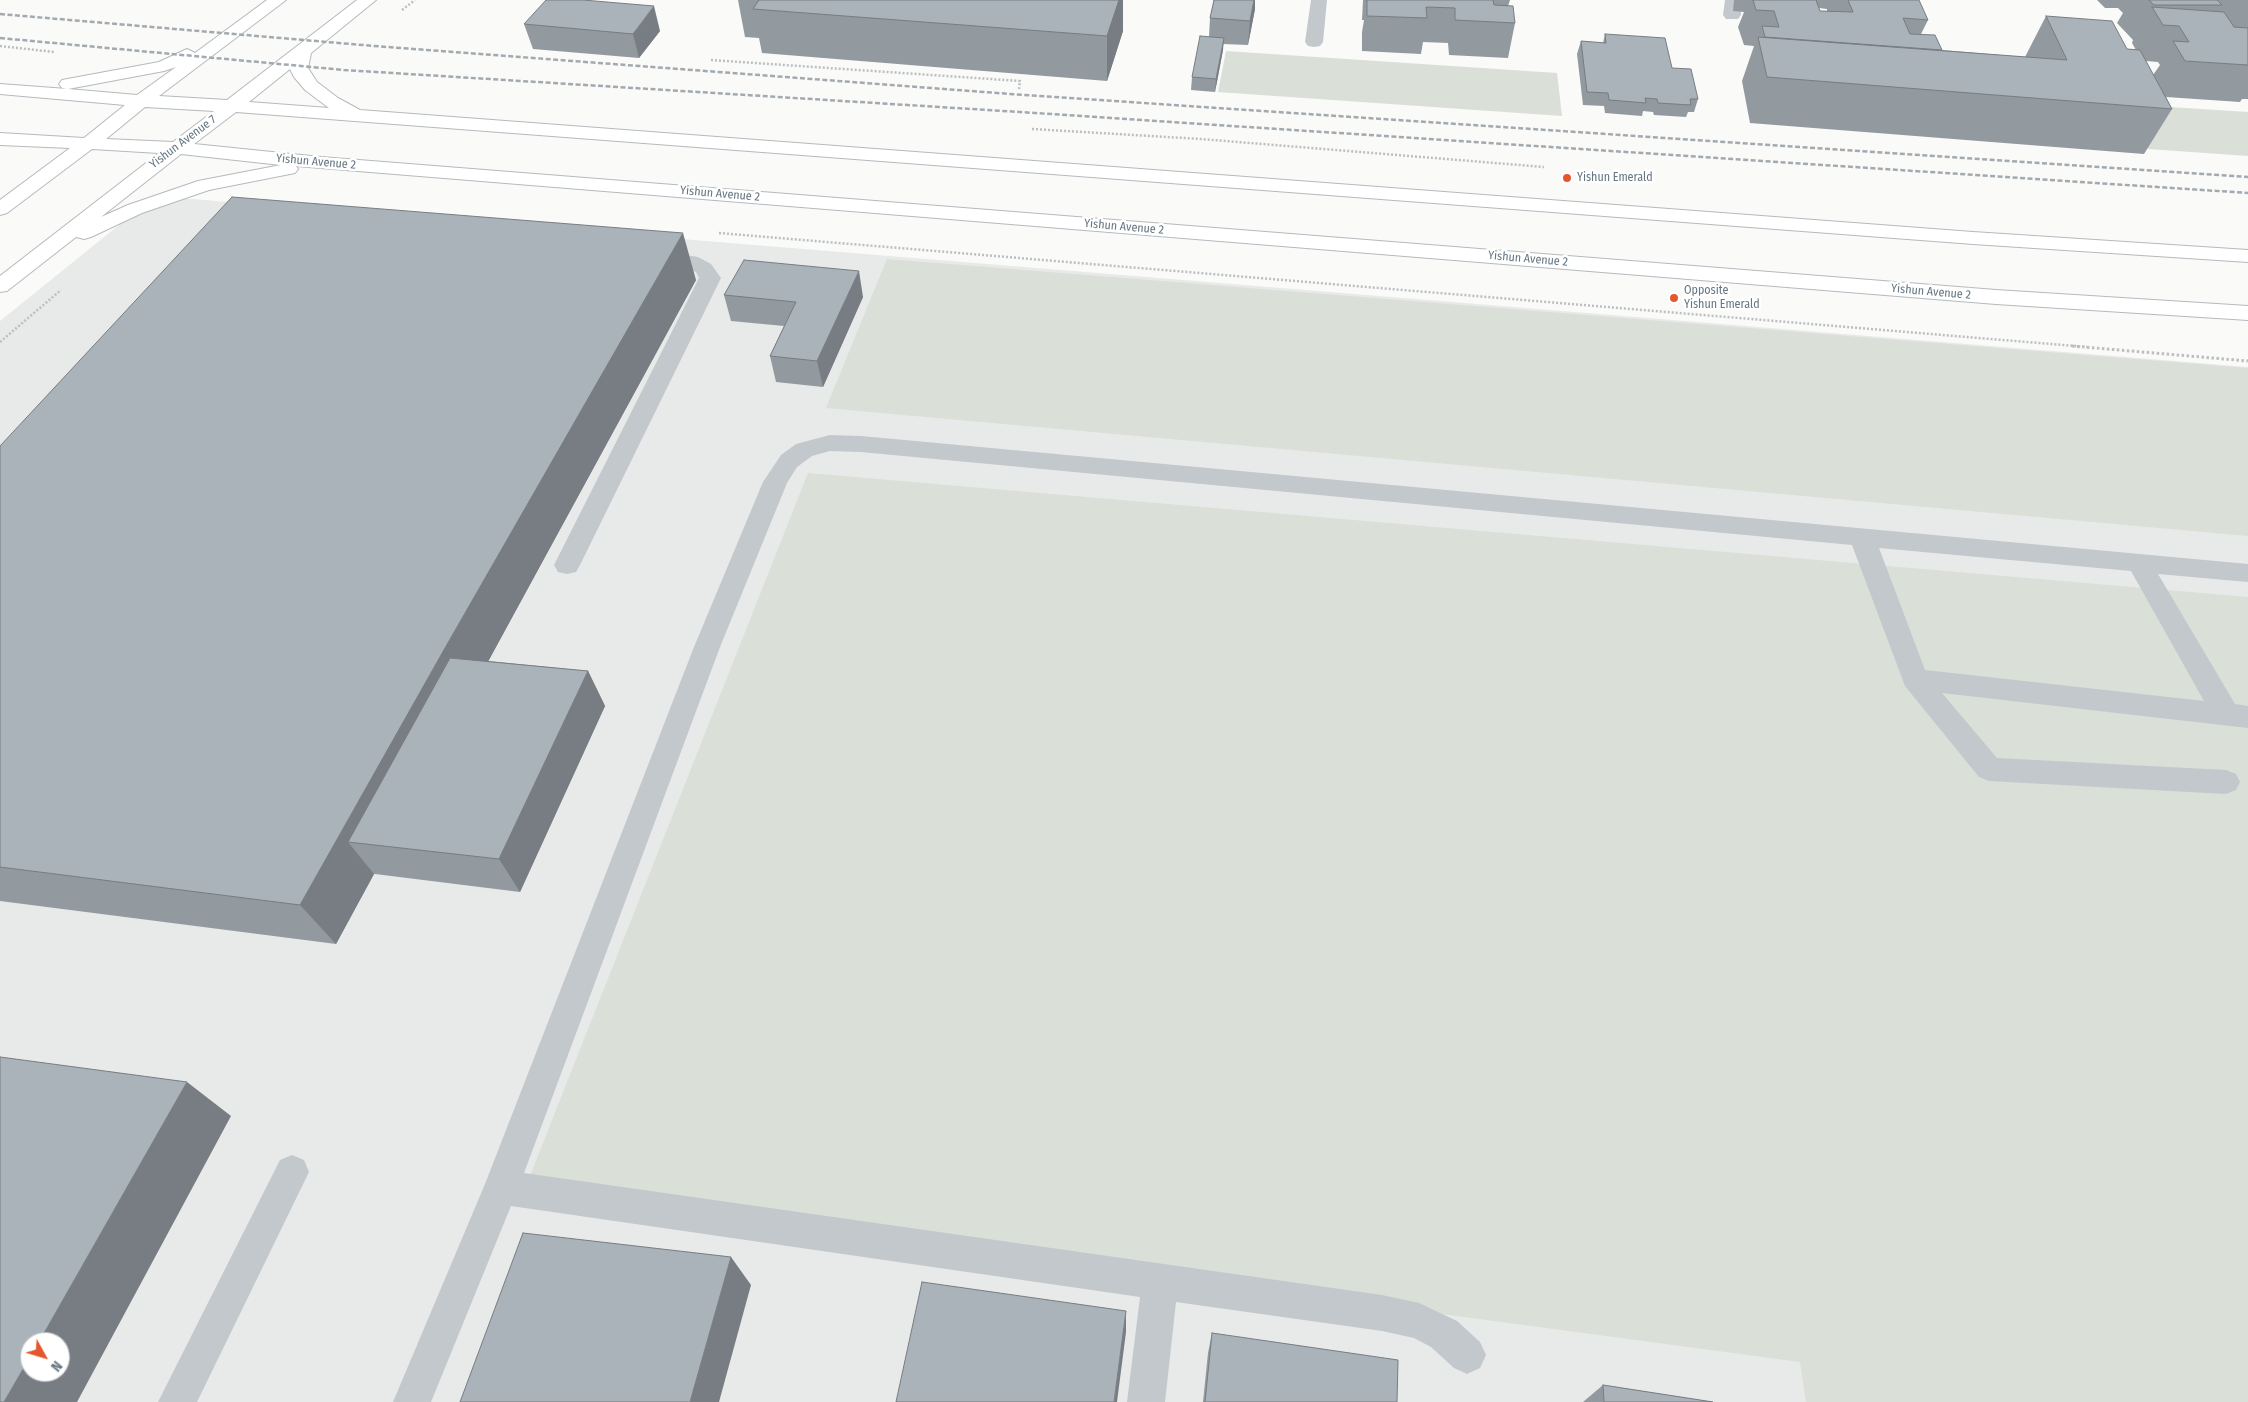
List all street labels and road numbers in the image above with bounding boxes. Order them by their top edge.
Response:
street label: Yishun Avenue 7 [147,112,219,172]
street label: Yishun Avenue 2 [276,151,356,173]
street label: Yishun Avenue 2 [680,183,760,205]
street label: Yishun Avenue 2 [1084,216,1164,238]
street label: Yishun Avenue 2 [1488,248,1568,270]
street label: Yishun Avenue 2 [1891,281,1971,303]

